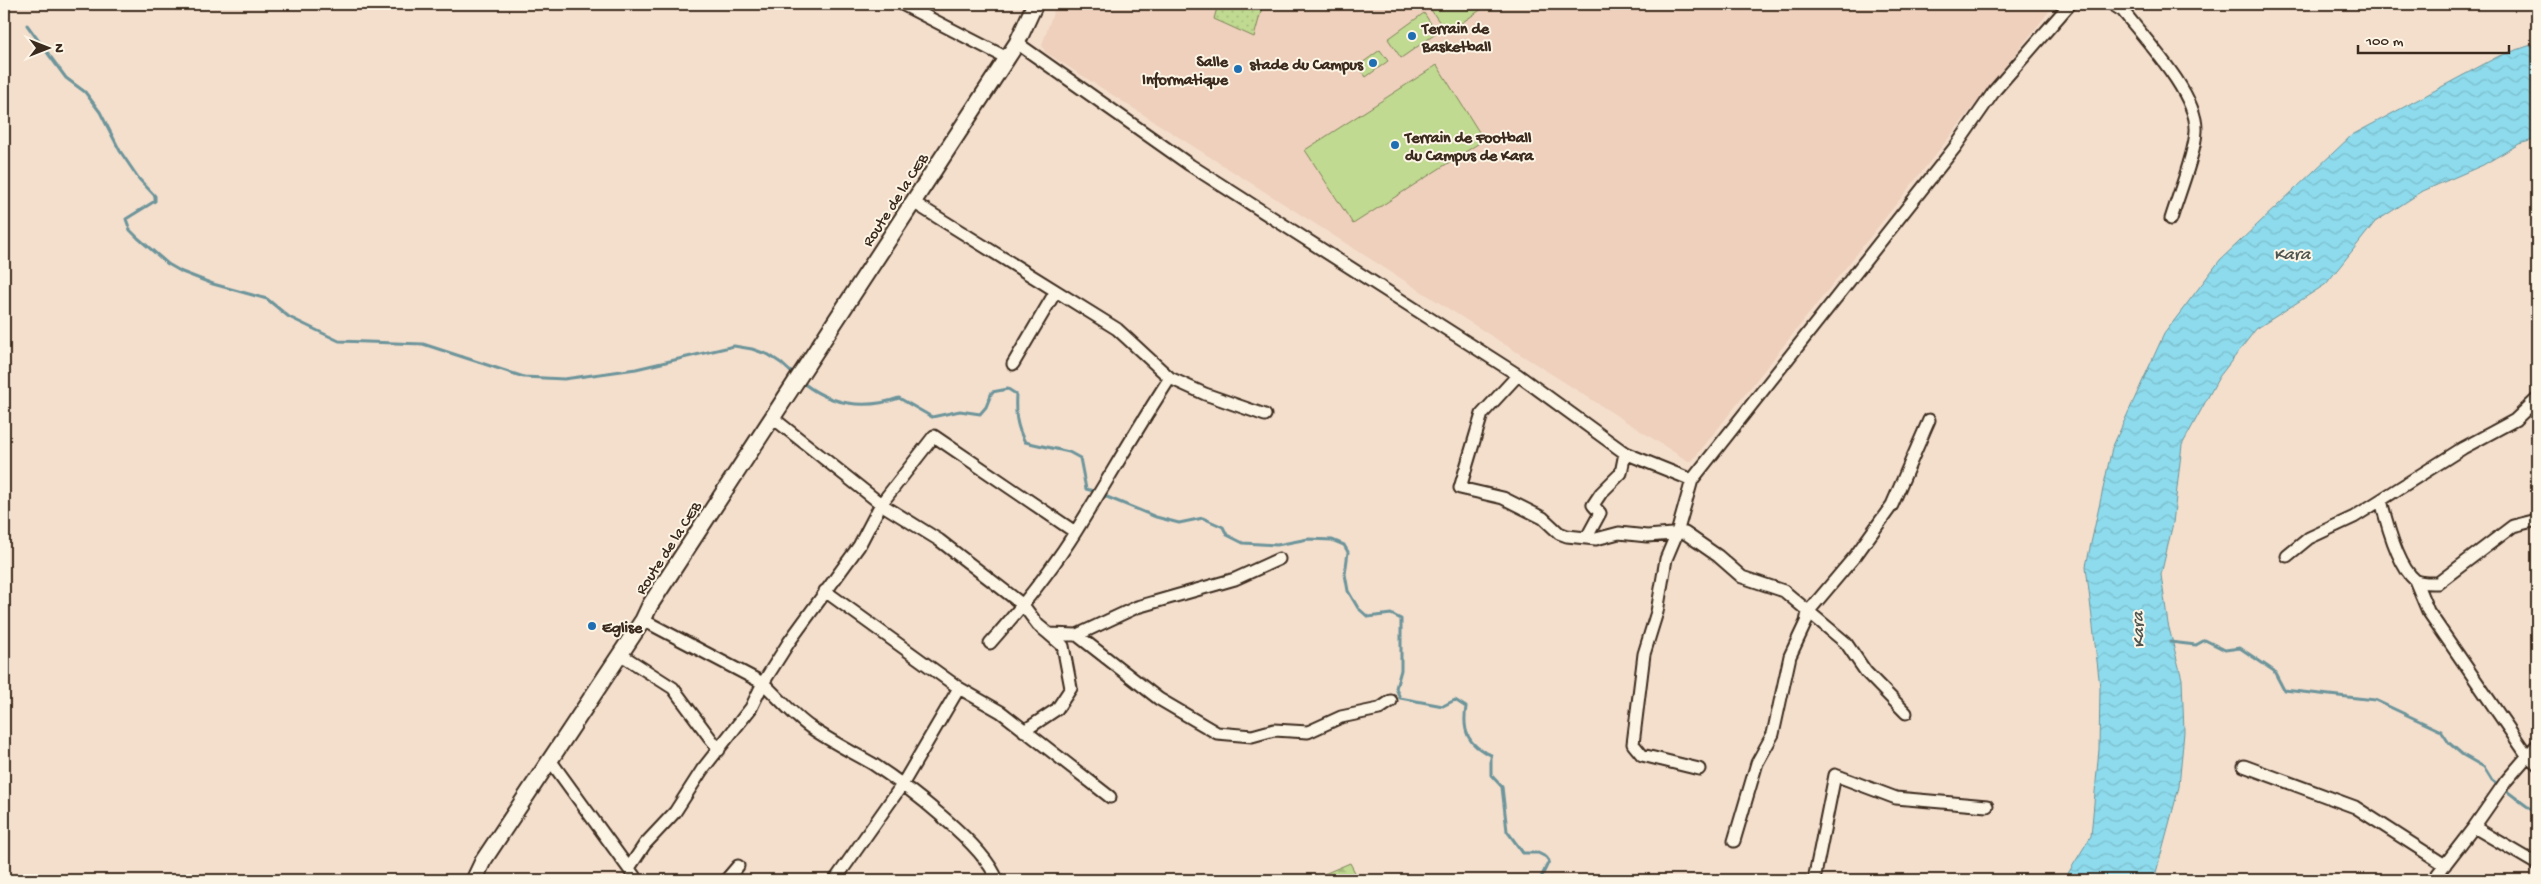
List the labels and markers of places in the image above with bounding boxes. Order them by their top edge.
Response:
place label: Terrain de Basketball [1420,21,1492,58]
marker: Terrain de Basketball [1406,30,1418,42]
place label: Salle Informatique [1142,54,1229,91]
place label: stade du Campus [1249,57,1364,76]
marker: stade du Campus [1367,57,1379,69]
marker: Salle Informatique [1232,63,1244,75]
place label: Terrain de Football du Campus de Kara [1403,130,1534,167]
marker: Terrain de Football du Campus de Kara [1389,139,1401,151]
marker: Eglise [586,620,598,632]
place label: Eglise [602,620,643,639]

